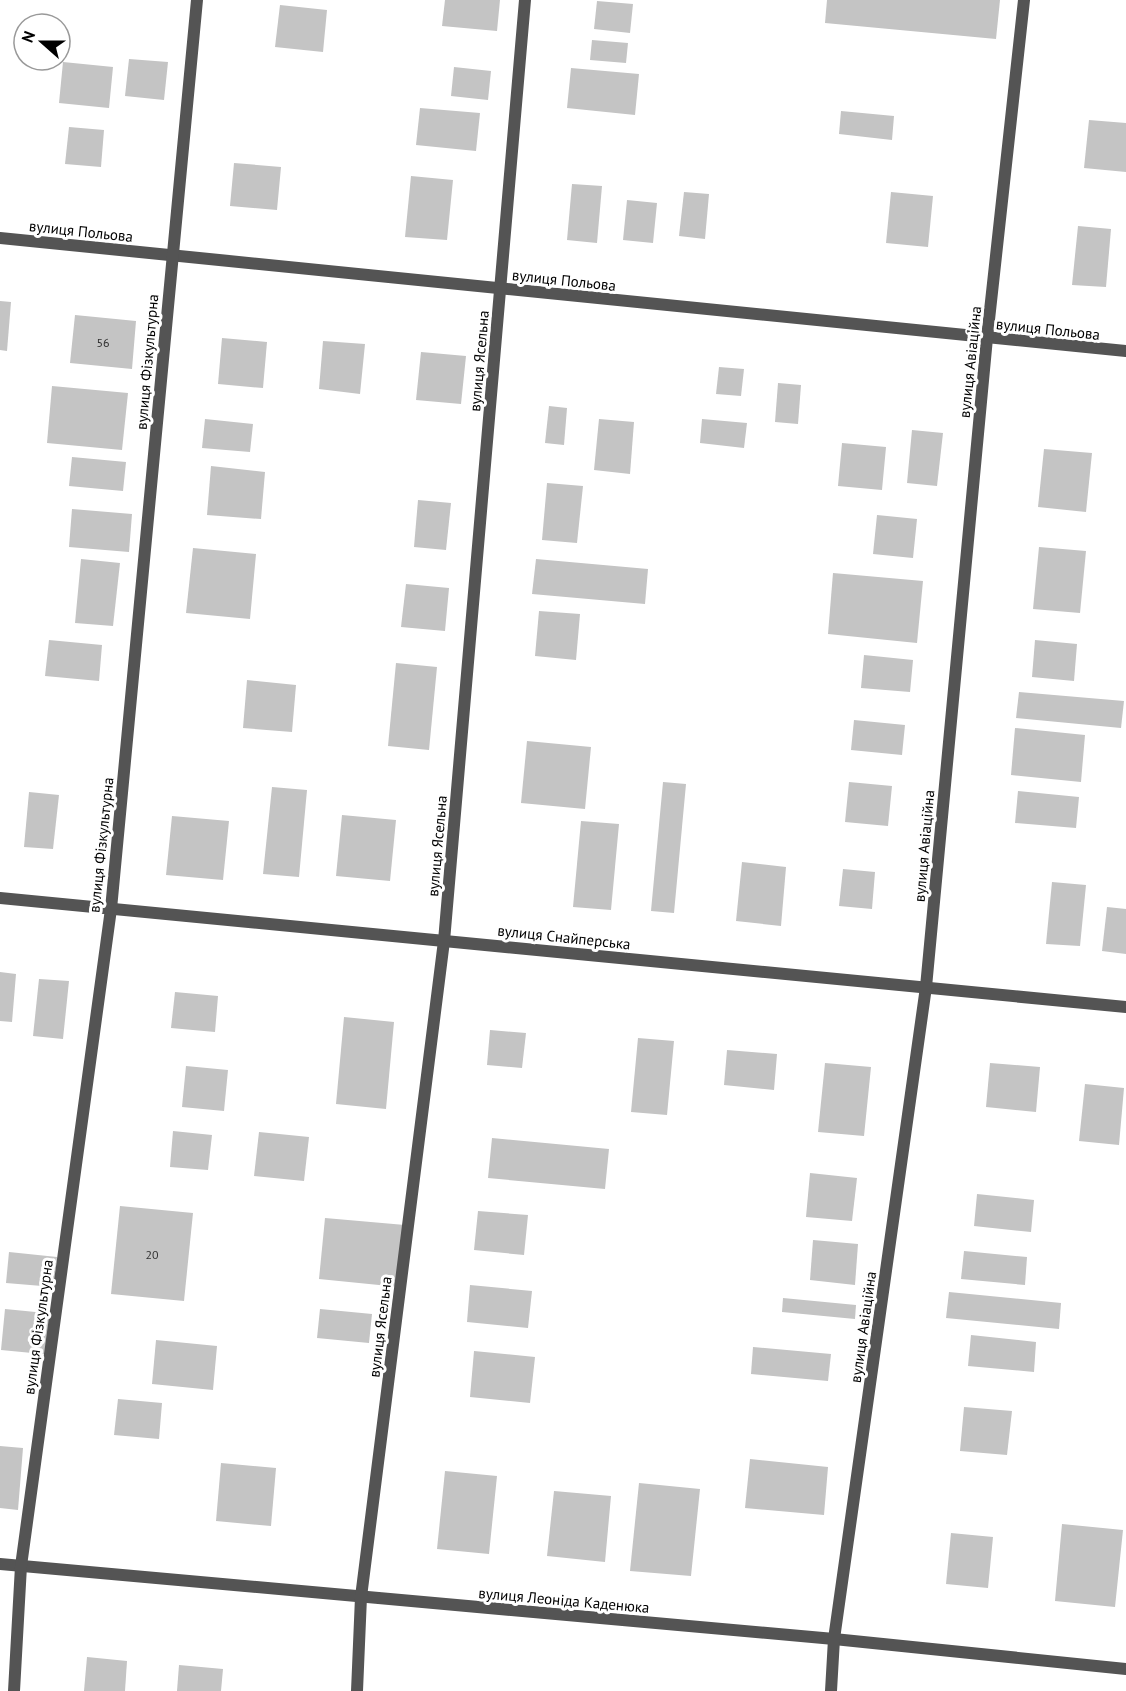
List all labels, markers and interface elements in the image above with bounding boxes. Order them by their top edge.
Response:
north arrow [12,12,72,72]
text: N [17,28,39,45]
street label: вулиця Польова [28,216,134,246]
street label: вулиця Польова [511,265,617,295]
street label: вулиця Фізкультурна [132,293,162,431]
street label: вулиця Авіаційна [955,305,985,419]
street label: вулиця Ясельна [465,310,493,412]
street label: вулиця Польова [995,314,1101,344]
house number: 56 [96,335,110,350]
street label: вулиця Фізкультурна [84,776,118,914]
street label: вулиця Авіаційна [910,789,938,903]
street label: вулиця Ясельна [423,795,451,897]
street label: вулиця Снайперська [496,921,632,953]
house number: 20 [145,1247,159,1262]
street label: вулиця Фізкультурна [19,1258,57,1396]
street label: вулиця Авіаційна [846,1270,880,1384]
street label: вулиця Ясельна [364,1275,396,1379]
street label: вулиця Леоніда Каденюка [478,1583,650,1617]

